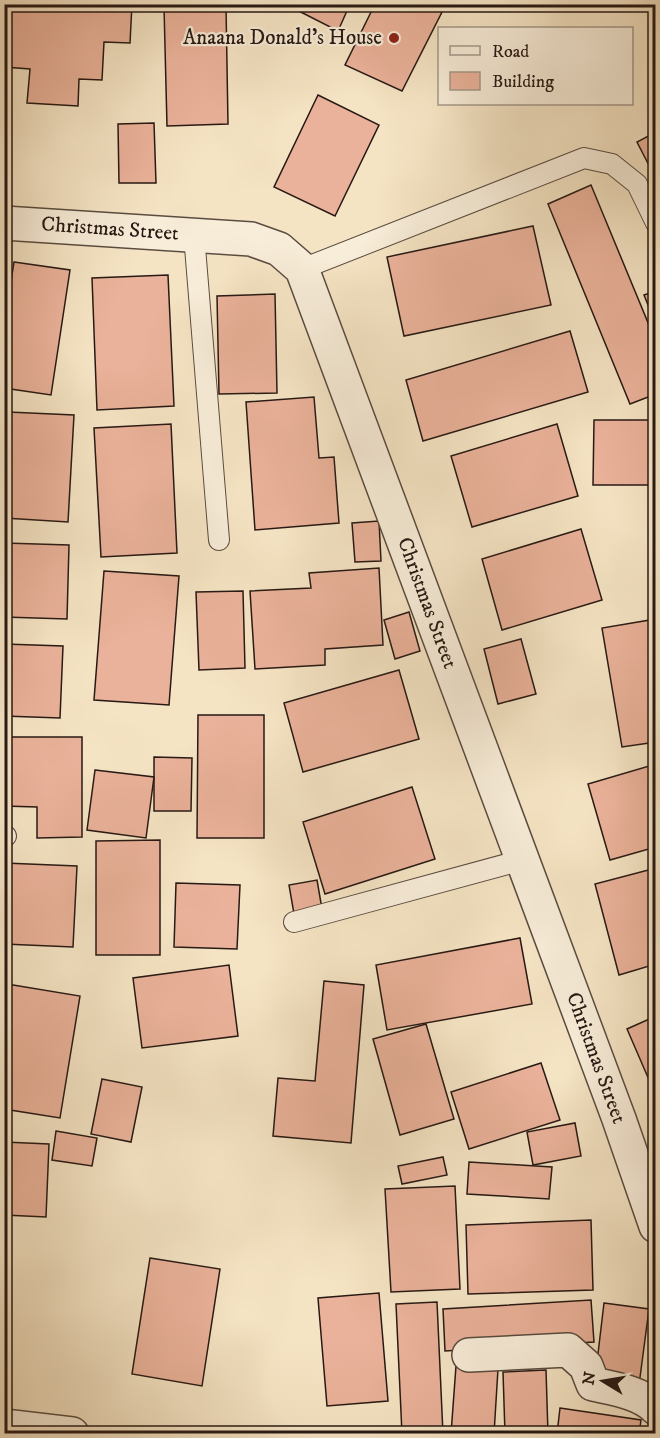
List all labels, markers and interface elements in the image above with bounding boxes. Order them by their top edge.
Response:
place label: Anaana Donald's House [183,25,382,51]
legend [438,27,633,105]
marker: Anaana Donald's House [387,31,401,45]
text: Road [492,41,529,63]
text: Building [492,71,554,93]
street label: Christmas Street [40,211,180,247]
street label: Christmas Street [391,534,463,672]
street label: Christmas Street [560,989,632,1127]
north arrow [573,1351,633,1411]
text: N [578,1370,600,1387]

